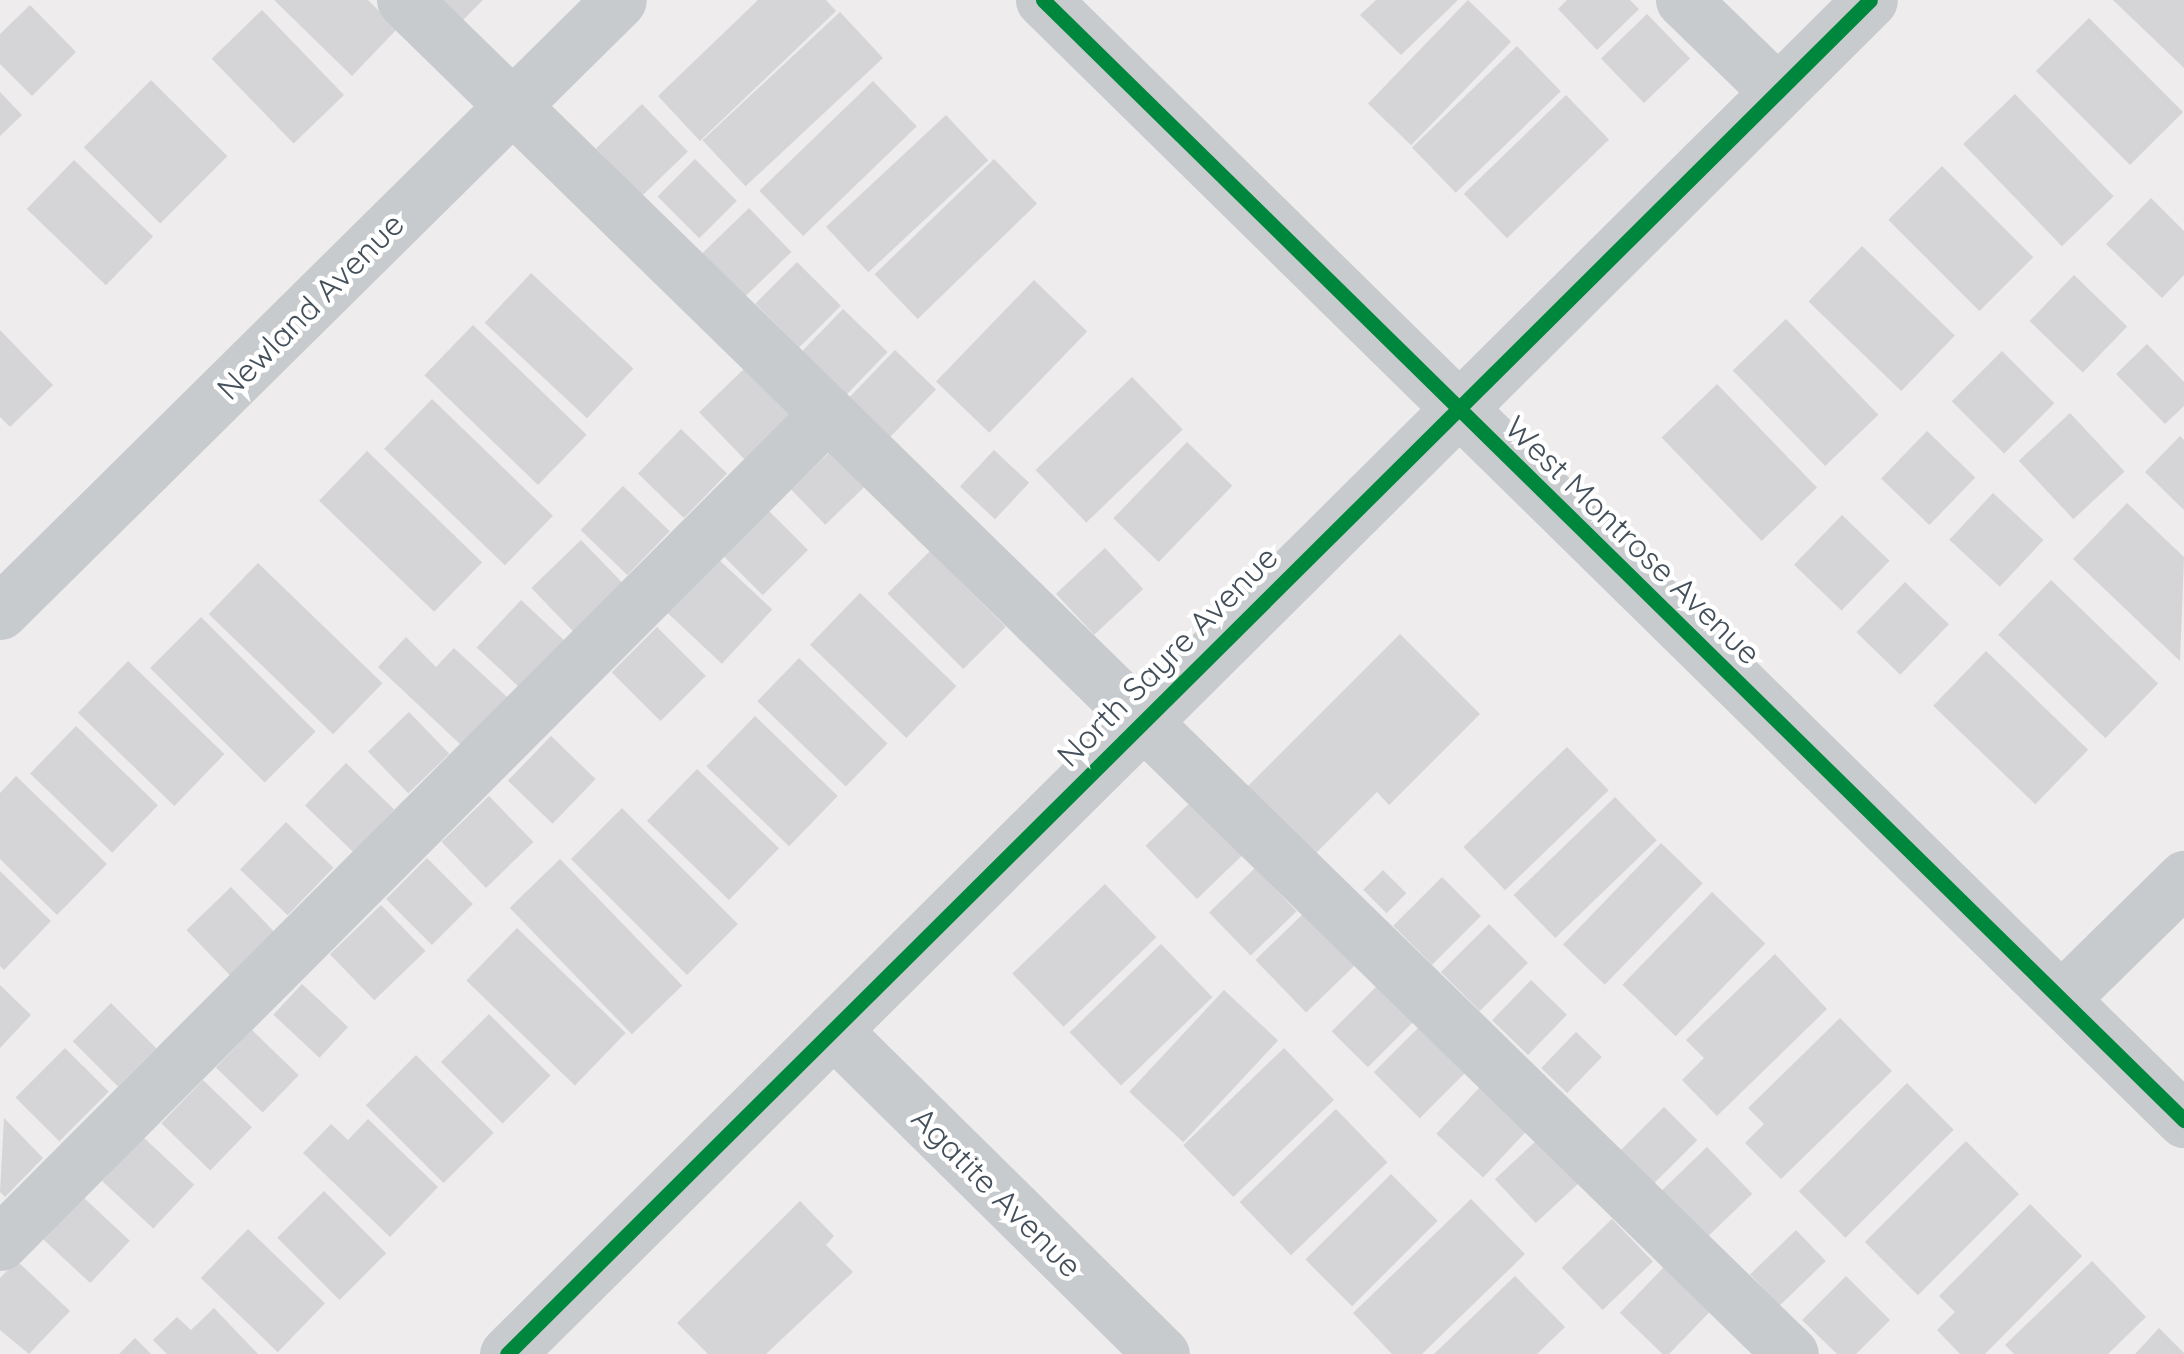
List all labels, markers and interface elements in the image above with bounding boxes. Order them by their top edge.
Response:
street label: Newland Avenue [209,205,411,407]
street label: West Montrose Avenue [1497,408,1769,672]
street label: North Sayre Avenue [1049,538,1285,774]
street label: Agatite Avenue [904,1099,1090,1285]

